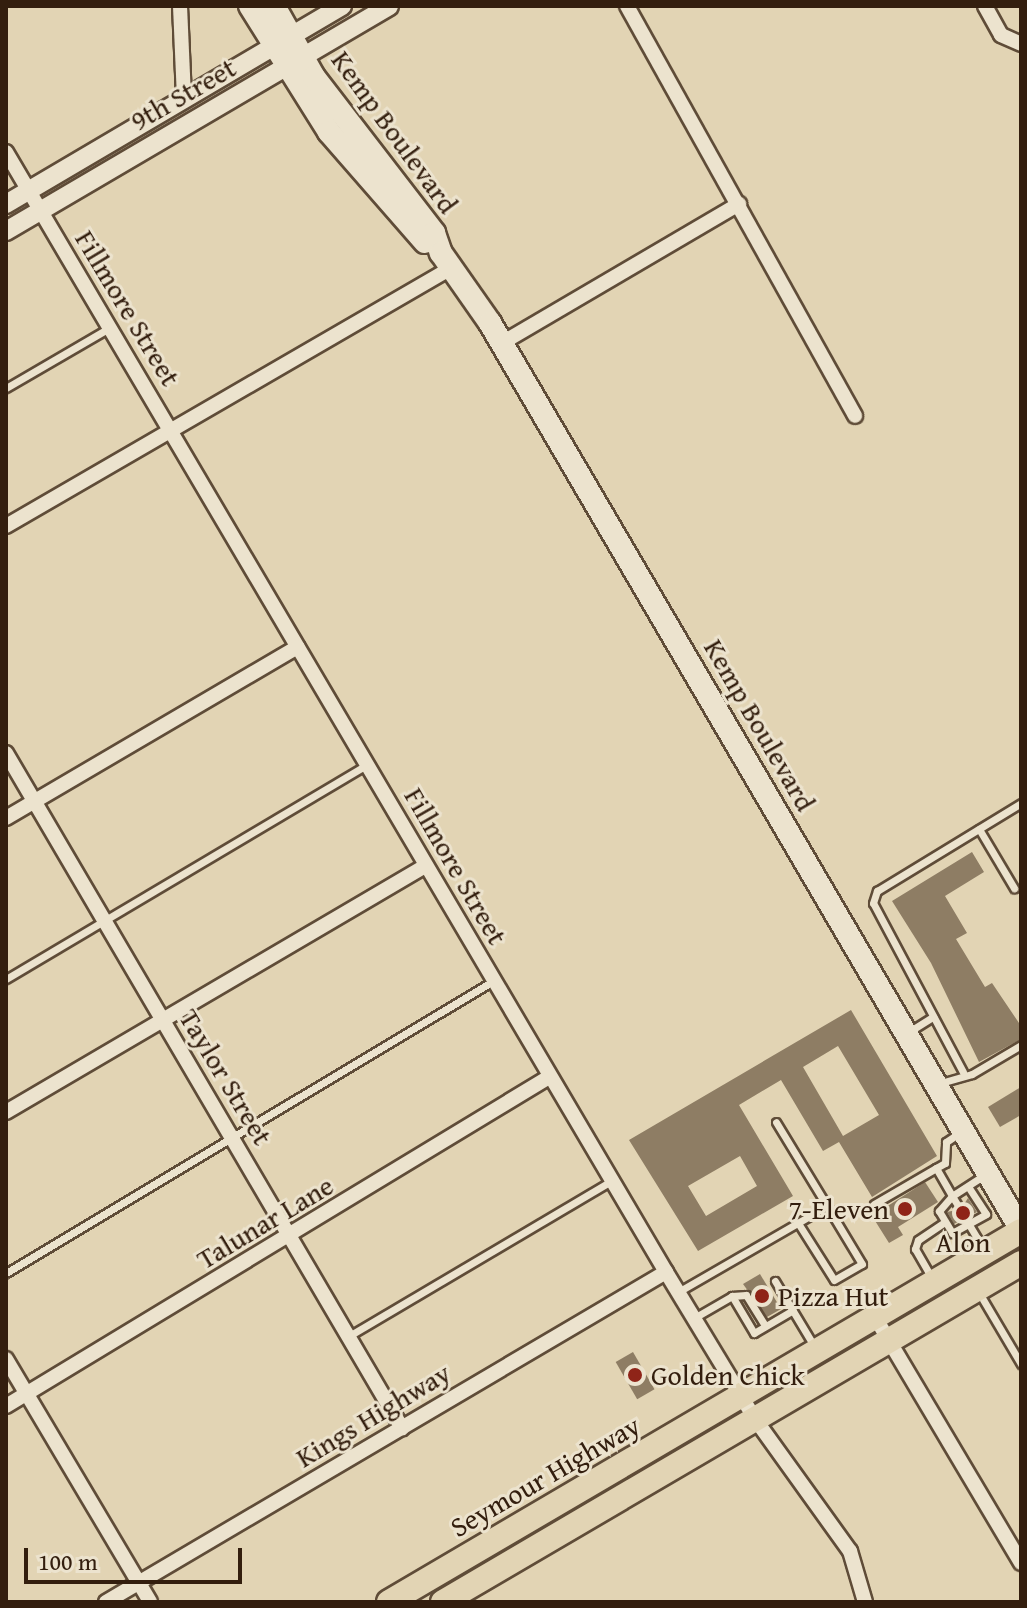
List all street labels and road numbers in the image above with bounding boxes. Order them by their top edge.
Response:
street label: Kemp Boulevard [325,44,465,220]
street label: 9th Street [124,50,242,138]
street label: Fillmore Street [68,224,188,392]
street label: Kemp Boulevard [697,633,823,817]
street label: Fillmore Street [398,782,514,950]
street label: Taylor Street [172,1003,280,1151]
street label: Talunar Lane [191,1168,339,1276]
street label: Kings Highway [290,1356,456,1474]
street label: Seymour Highway [444,1408,646,1544]

